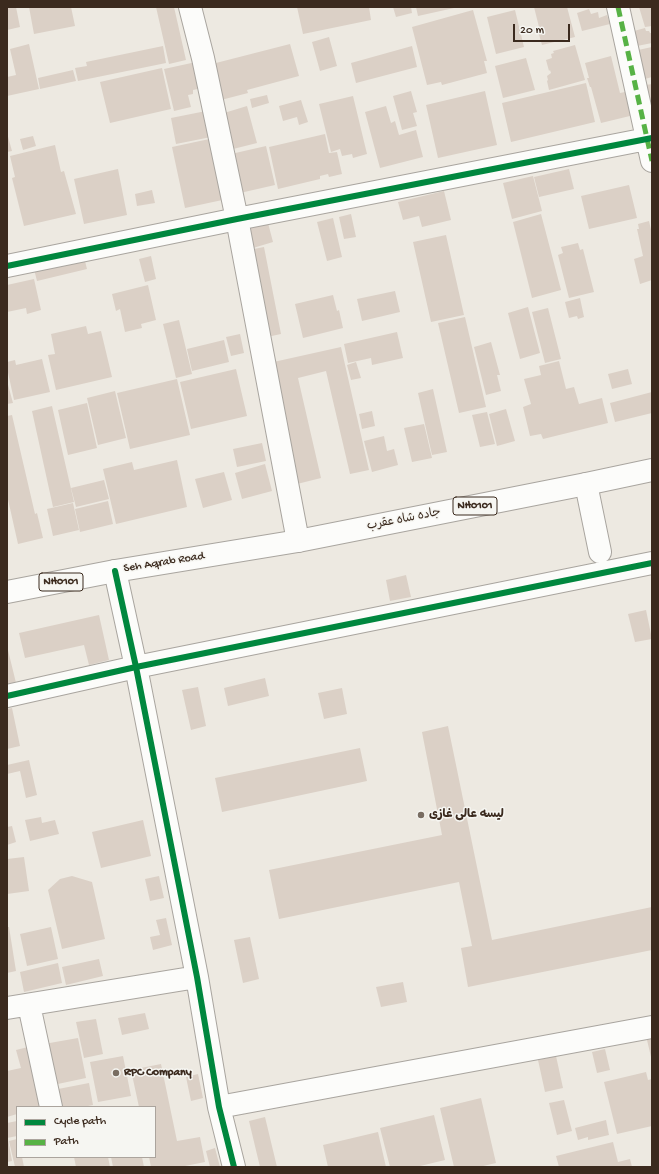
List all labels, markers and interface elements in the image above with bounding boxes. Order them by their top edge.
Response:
scale bar [515,16,572,42]
text: 20 m [520,24,544,38]
road number: NH0101 [453,497,497,515]
street label: جاده شاه عقرب [366,506,442,534]
street label: Seh Aqrab Road [123,550,205,576]
road number: NH0101 [39,573,83,591]
place label: لیسه عالی غازی [429,808,504,822]
marker: لیسه عالی غازی [416,810,426,820]
place label: RPC Company [124,1066,192,1080]
marker: RPC Company [111,1068,121,1078]
legend [16,1106,156,1158]
text: Cycle path [54,1115,106,1129]
text: Path [54,1135,79,1149]

